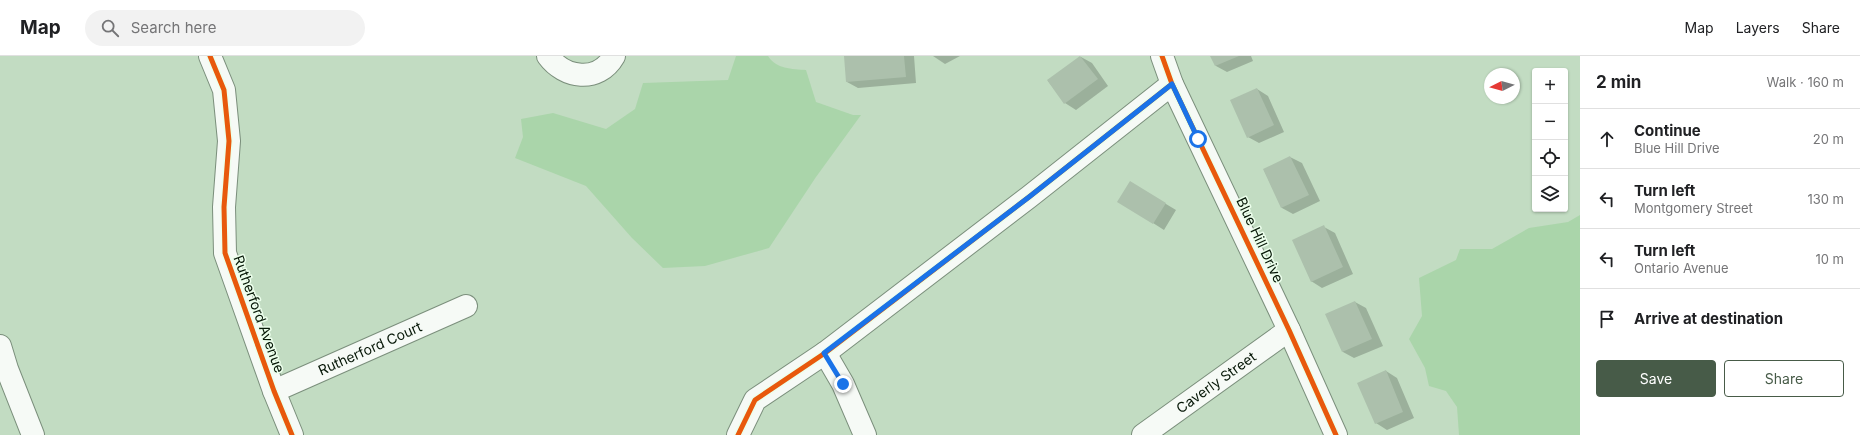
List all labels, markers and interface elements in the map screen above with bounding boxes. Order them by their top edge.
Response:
search box [85,10,365,46]
text: Map [20,16,61,39]
icon: search [99,17,121,39]
text: Search here [131,18,216,37]
text: Map [1685,19,1714,36]
text: Layers [1736,19,1780,36]
text: Share [1802,19,1840,36]
north arrow [1484,68,1520,104]
map controls [1532,68,1568,212]
button: + [1532,68,1568,104]
text: 2 min [1596,72,1641,92]
text: Walk · 160 m [1767,74,1844,90]
button: − [1532,104,1568,140]
text: Continue [1634,121,1701,140]
icon: ahead [1596,128,1618,150]
route start [1189,130,1207,148]
text: 20 m [1813,131,1844,147]
button: locate [1532,140,1568,176]
text: Blue Hill Drive [1634,140,1720,156]
button: layers [1532,176,1568,212]
text: Turn left [1634,181,1695,200]
icon: left [1596,188,1618,210]
text: 130 m [1807,191,1844,207]
street label: Blue Hill Drive [1233,194,1288,285]
text: Montgomery Street [1634,200,1753,216]
text: Turn left [1634,241,1695,260]
icon: left [1596,248,1618,270]
text: 10 m [1815,251,1844,267]
street label: Rutherford Avenue [230,253,289,375]
text: Ontario Avenue [1634,260,1729,276]
icon: arrive [1596,308,1618,330]
text: Arrive at destination [1634,309,1783,328]
street label: Rutherford Court [315,318,425,378]
street label: Caverly Street [1173,347,1259,416]
button: Save [1596,360,1716,397]
button: Share [1724,360,1844,397]
route end [834,375,852,393]

